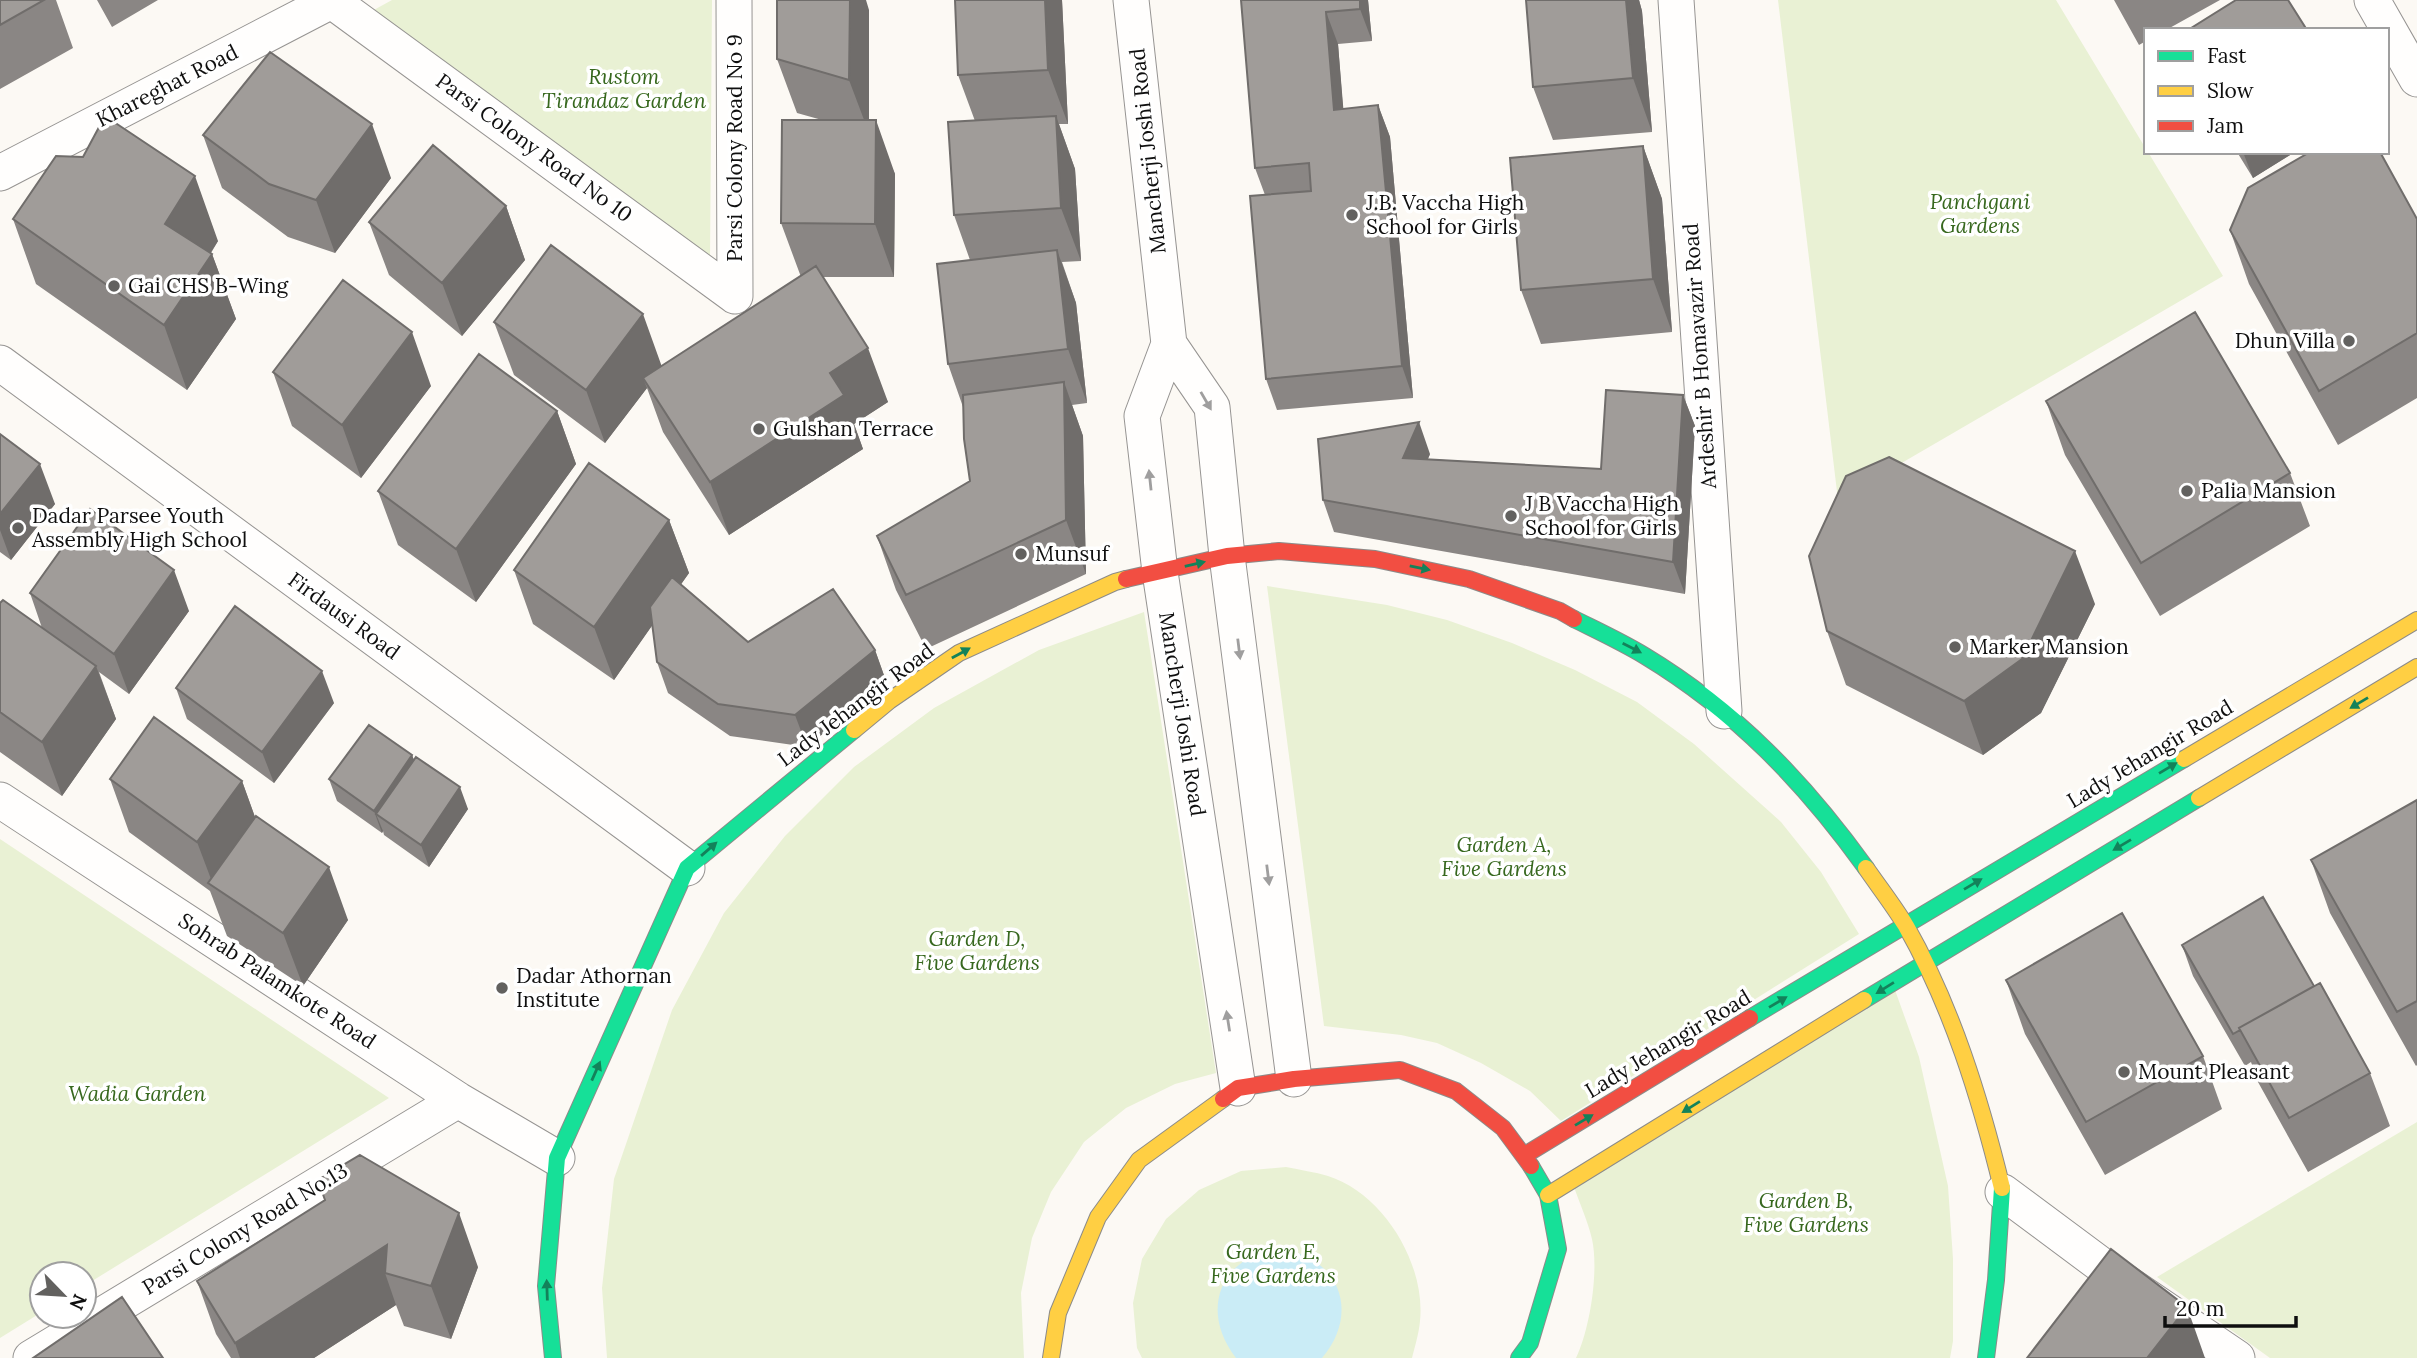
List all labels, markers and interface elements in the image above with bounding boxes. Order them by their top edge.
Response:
legend [2144,28,2389,154]
street label: Parsi Colony Road No 9 [721,34,748,262]
street label: Khareghat Road [91,38,242,133]
text: Fast [2207,42,2247,69]
street label: Mancherji Joshi Road [1123,47,1172,255]
park label: Rustom Tirandaz Garden [542,63,706,114]
street label: Parsi Colony Road No 10 [431,67,638,228]
text: Slow [2207,77,2254,104]
text: Jam [2206,112,2244,139]
park label: Panchgani Gardens [1930,188,2030,239]
place label: J.B. Vaccha High School for Girls [1365,189,1524,240]
marker: J.B. Vaccha High School for Girls [1344,207,1360,223]
street label: Ardeshir B Homavazir Road [1677,222,1722,491]
place label: Gai CHS B-Wing [128,272,289,299]
marker: Gai CHS B-Wing [106,278,122,294]
place label: Dhun Villa [2235,327,2335,354]
marker: Dhun Villa [2341,333,2357,349]
one-way arrow [1200,391,1212,410]
place label: Gulshan Terrace [773,415,934,442]
marker: Gulshan Terrace [751,421,767,437]
one-way arrow [1144,469,1155,491]
place label: Palia Mansion [2201,477,2336,504]
marker: Palia Mansion [2179,483,2195,499]
place label: J B Vaccha High School for Girls [1524,490,1679,541]
place label: Dadar Parsee Youth Assembly High School [31,502,247,553]
marker: J B Vaccha High School for Girls [1503,508,1519,524]
marker: Dadar Parsee Youth Assembly High School [10,520,26,536]
place label: Munsuf [1035,540,1111,567]
marker: Munsuf [1013,546,1029,562]
one-way arrow [1184,558,1206,569]
one-way arrow [1409,563,1431,574]
street label: Firdausi Road [283,566,406,665]
street label: Mancherji Joshi Road [1153,610,1212,818]
place label: Marker Mansion [1969,633,2129,660]
street label: Lady Jehangir Road [772,637,939,772]
one-way arrow [1234,639,1245,661]
marker: Marker Mansion [1947,639,1963,655]
one-way arrow [1622,643,1642,654]
one-way arrow [951,647,970,659]
street label: Lady Jehangir Road [2062,693,2238,814]
one-way arrow [2349,696,2368,709]
one-way arrow [2159,761,2178,774]
park label: Garden A, Five Gardens [1441,831,1567,882]
one-way arrow [2112,839,2131,851]
one-way arrow [700,841,718,857]
one-way arrow [1263,864,1274,886]
one-way arrow [1963,878,1982,890]
street label: Sohrab Palamkote Road [173,907,381,1055]
park label: Garden D, Five Gardens [914,925,1040,976]
place label: Dadar Athornan Institute [516,962,672,1013]
marker: Dadar Athornan Institute [494,980,510,996]
one-way arrow [1875,982,1894,994]
street label: Lady Jehangir Road [1580,983,1756,1104]
one-way arrow [1769,995,1788,1008]
one-way arrow [1222,1009,1233,1031]
place label: Mount Pleasant [2138,1058,2291,1085]
one-way arrow [591,1061,602,1082]
marker: Mount Pleasant [2116,1064,2132,1080]
park label: Wadia Garden [68,1080,206,1107]
one-way arrow [1682,1101,1701,1114]
one-way arrow [1574,1113,1593,1126]
street label: Parsi Colony Road No.13 [137,1157,352,1301]
park label: Garden B, Five Gardens [1743,1187,1869,1238]
park label: Garden E, Five Gardens [1210,1238,1336,1289]
north arrow [28,1260,98,1330]
one-way arrow [542,1279,553,1301]
scale bar [2165,1284,2296,1328]
text: N [64,1290,92,1314]
text: 20 m [2176,1295,2225,1322]

